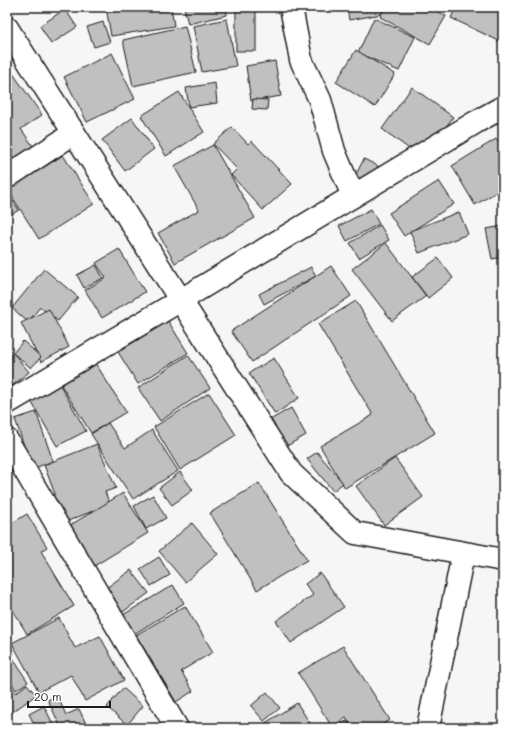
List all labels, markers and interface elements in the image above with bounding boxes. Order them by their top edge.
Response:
scale bar [28,683,110,709]
text: 20 m [34,688,62,704]

